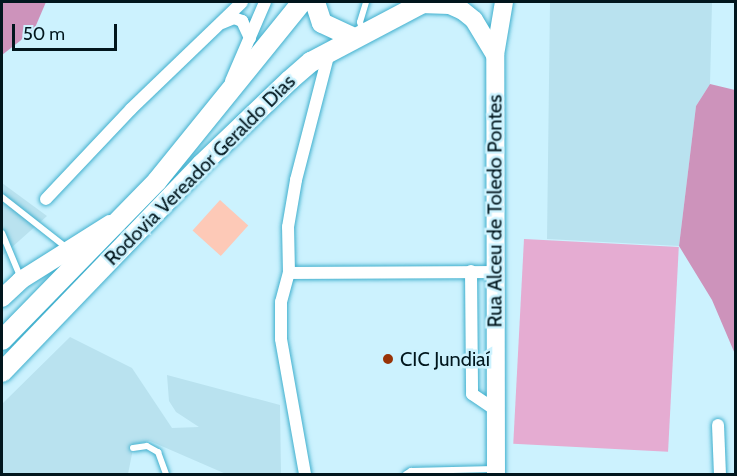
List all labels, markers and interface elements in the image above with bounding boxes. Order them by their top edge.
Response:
scale bar [15,12,120,50]
text: 50 m [23,23,65,45]
street label: Rodovia Vereador Geraldo Dias [100,70,300,270]
street label: Rua Alceu de Toledo Pontes [483,94,507,328]
place label: CIC Jundiaí [400,347,490,371]
marker: CIC Jundiaí [381,352,395,366]

